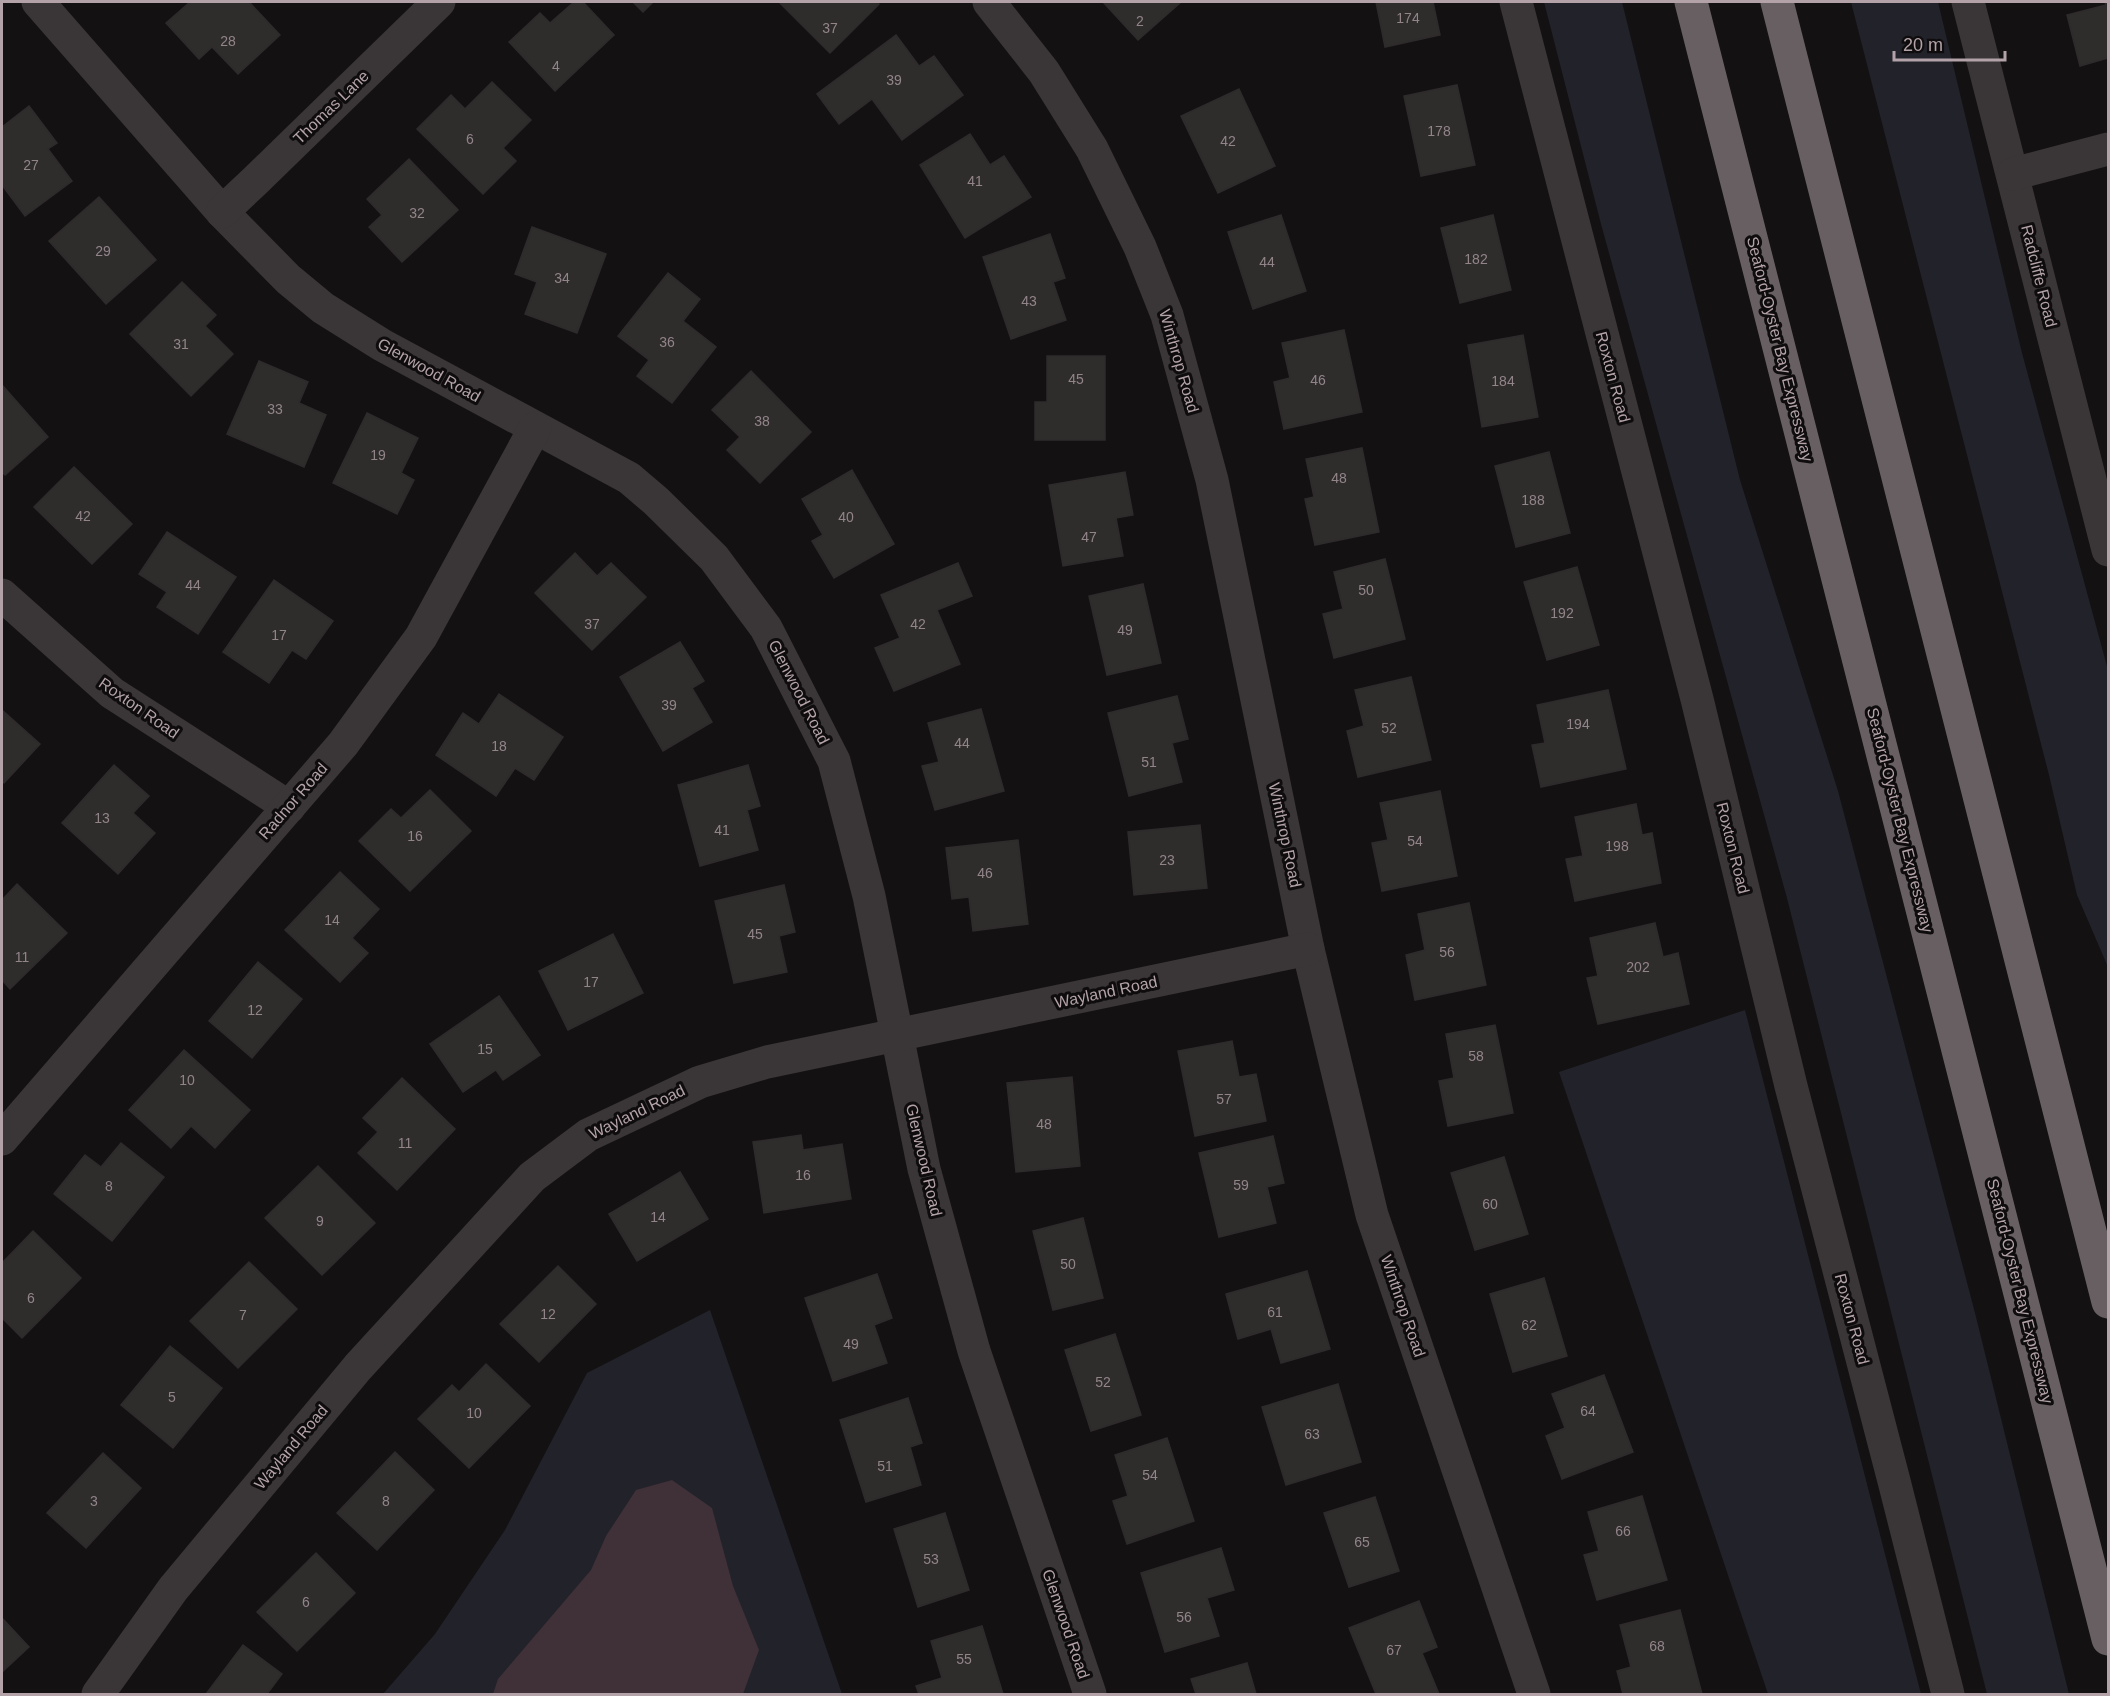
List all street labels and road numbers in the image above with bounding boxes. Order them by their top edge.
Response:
street label: Thomas Lane [290,67,372,147]
street label: Radcliffe Road [2018,223,2060,329]
street label: Seaford-Oyster Bay Expressway [1744,235,1816,463]
street label: Winthrop Road [1156,307,1202,415]
street label: Roxton Road [1593,330,1633,424]
street label: Glenwood Road [375,335,483,405]
street label: Glenwood Road [765,637,833,747]
street label: Roxton Road [96,674,182,742]
street label: Seaford-Oyster Bay Expressway [1864,706,1936,934]
street label: Radnor Road [255,760,331,842]
street label: Winthrop Road [1266,781,1304,889]
street label: Roxton Road [1713,801,1753,895]
street label: Wayland Road [1053,973,1159,1011]
street label: Wayland Road [586,1081,688,1143]
street label: Glenwood Road [903,1102,945,1218]
street label: Seaford-Oyster Bay Expressway [1984,1177,2056,1405]
street label: Winthrop Road [1378,1253,1428,1359]
street label: Roxton Road [1832,1272,1872,1366]
street label: Wayland Road [251,1402,331,1492]
street label: Glenwood Road [1039,1567,1093,1681]

